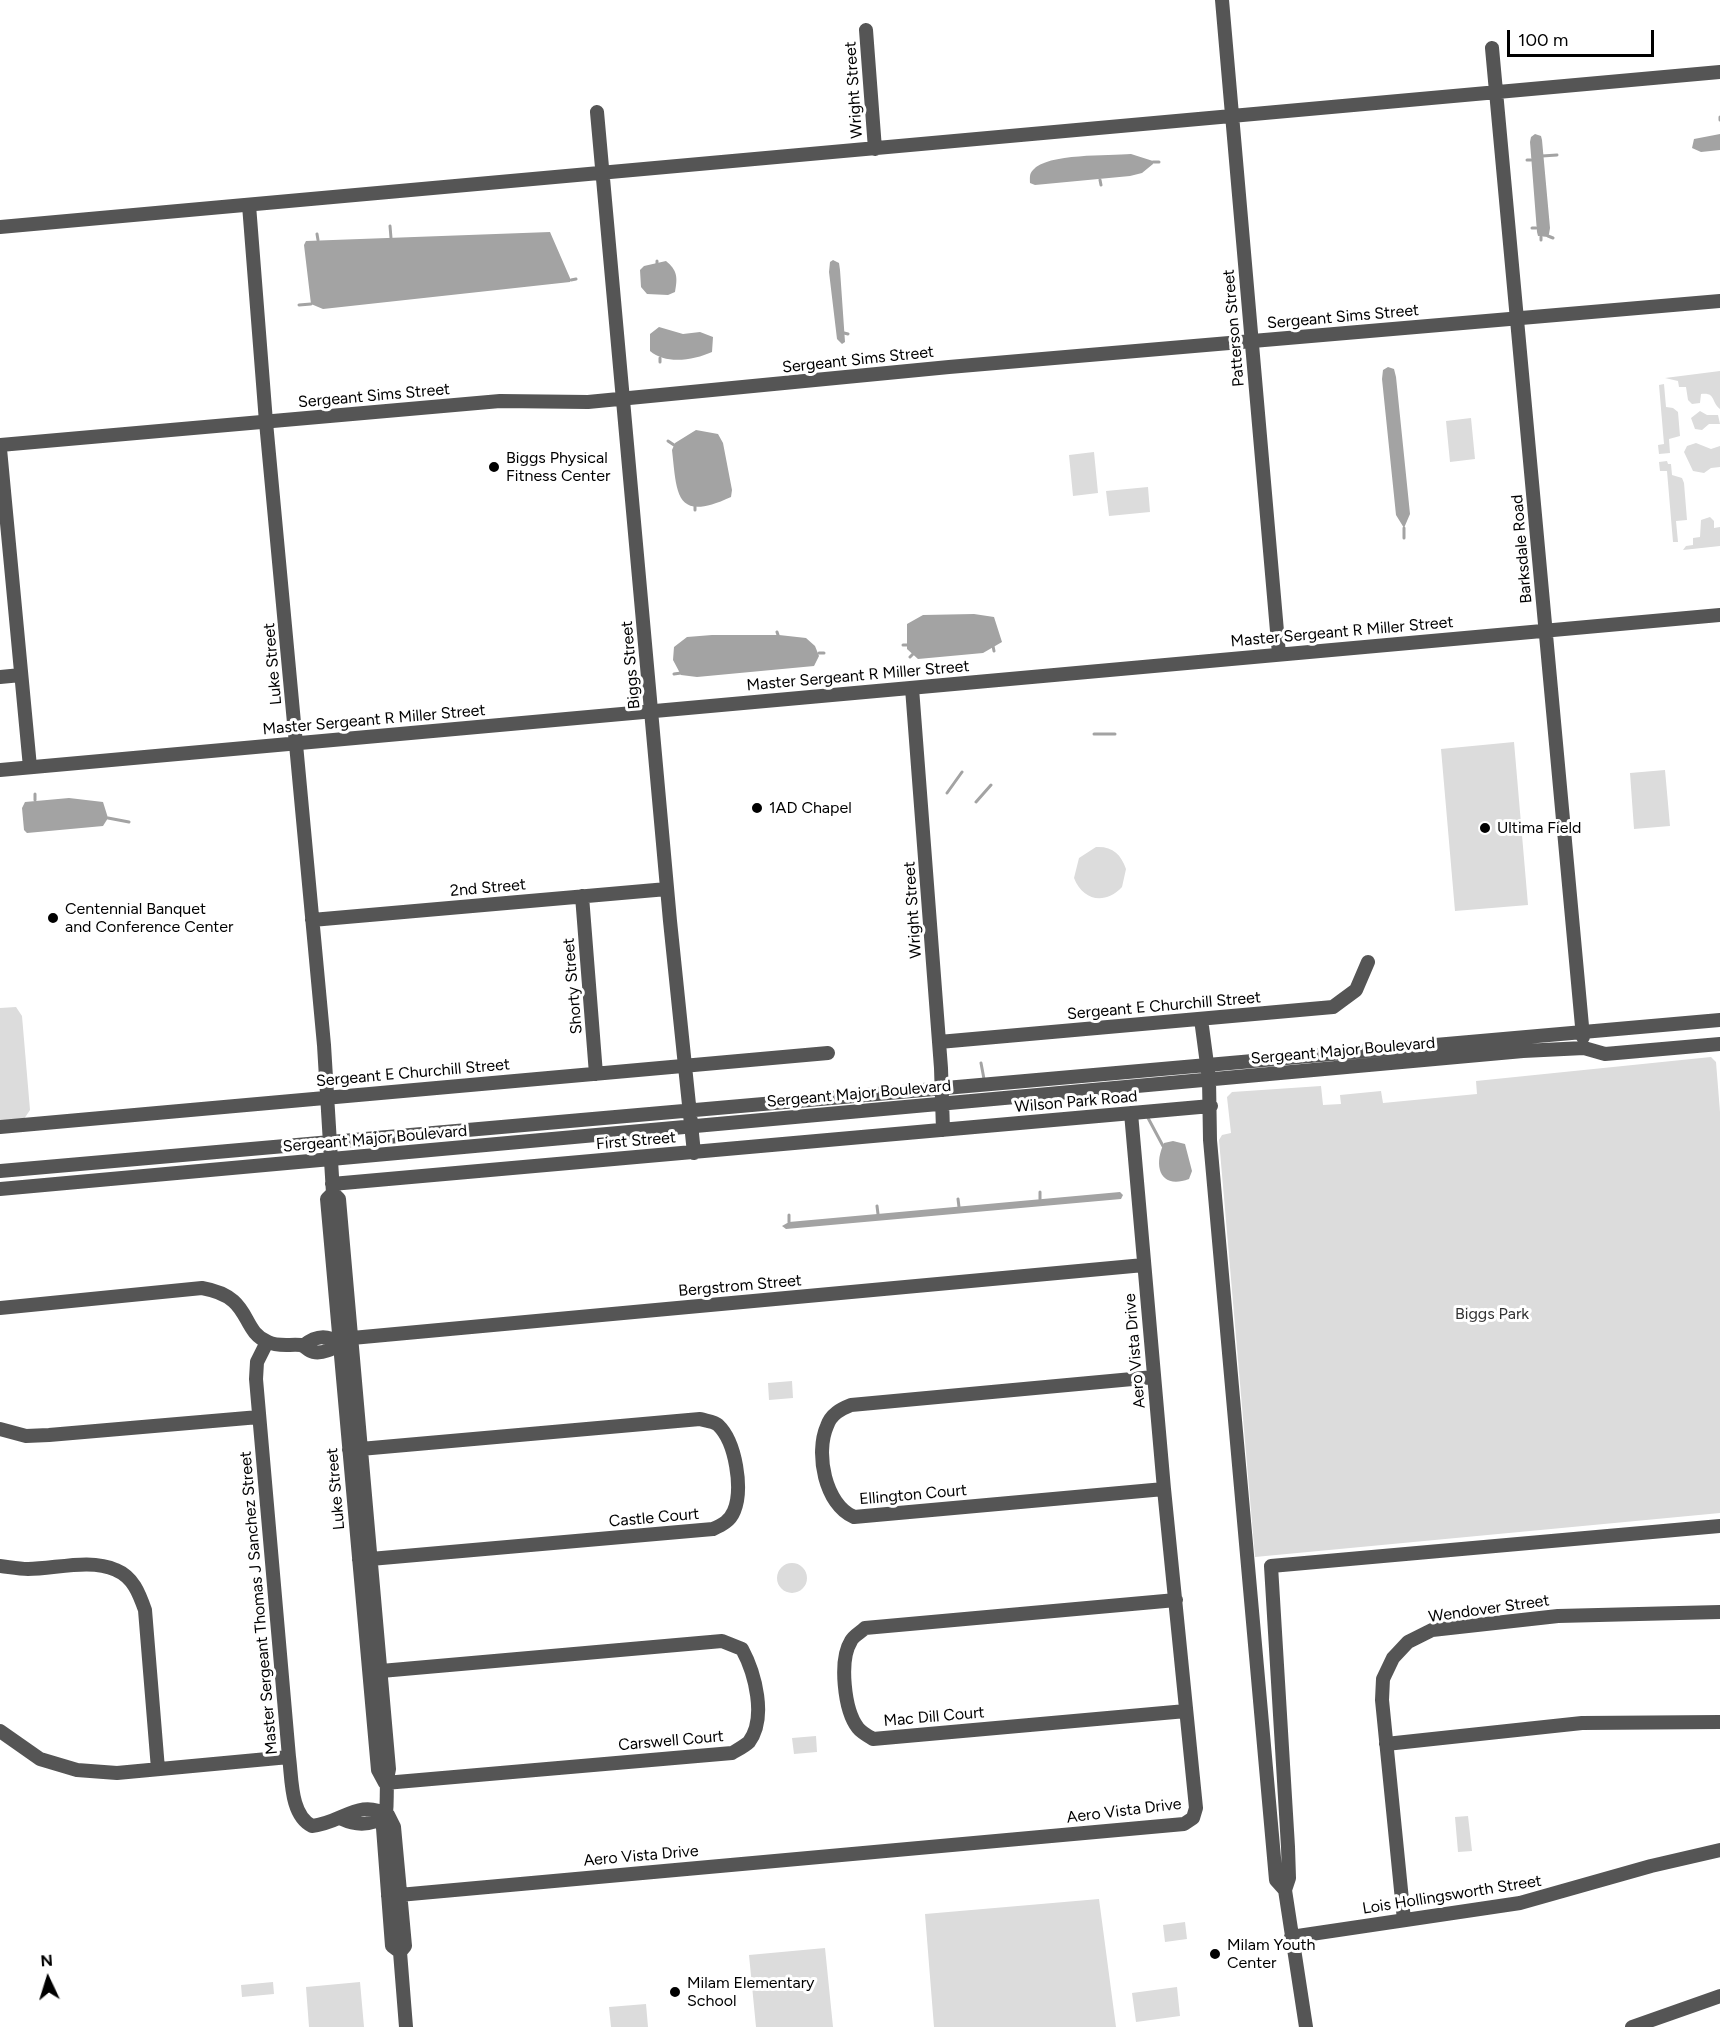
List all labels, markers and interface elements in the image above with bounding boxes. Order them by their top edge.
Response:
scale bar [1510,18,1657,56]
text: 100 m [1518,29,1568,51]
street label: Wright Street [841,41,867,139]
street label: Patterson Street [1219,268,1249,388]
street label: Sergeant Sims Street [1266,301,1420,333]
street label: Sergeant Sims Street [781,342,935,378]
street label: Sergeant Sims Street [297,380,451,412]
place label: Biggs Physical Fitness Center [506,448,610,486]
marker: Biggs Physical Fitness Center [487,460,501,474]
street label: Barksdale Road [1508,494,1536,604]
street label: Master Sergeant R Miller Street [1230,613,1454,651]
street label: Biggs Street [618,620,644,710]
street label: Luke Street [260,622,286,706]
street label: Master Sergeant R Miller Street [746,657,970,695]
street label: Master Sergeant R Miller Street [262,701,486,739]
place label: 1AD Chapel [769,798,852,818]
marker: 1AD Chapel [750,801,764,815]
place label: Ultima Field [1497,818,1581,838]
marker: Ultima Field [1478,821,1492,835]
street label: Wright Street [900,861,926,959]
street label: 2nd Street [449,875,527,901]
place label: Centennial Banquet and Conference Center [65,899,234,937]
marker: Centennial Banquet and Conference Center [46,911,60,925]
street label: Shorty Street [559,937,587,1035]
street label: Sergeant E Churchill Street [1066,988,1262,1024]
street label: Sergeant Major Boulevard [1250,1033,1436,1069]
street label: Sergeant E Churchill Street [315,1055,511,1091]
street label: Sergeant Major Boulevard [766,1076,952,1112]
street label: Wilson Park Road [1014,1087,1138,1117]
street label: Sergeant Major Boulevard [282,1121,468,1157]
street label: First Street [595,1128,677,1154]
street label: Bergstrom Street [677,1271,803,1301]
street label: Aero Vista Drive [1120,1293,1150,1409]
park label: Biggs Park [1455,1304,1529,1324]
street label: Luke Street [323,1447,349,1531]
street label: Master Sergeant Thomas J Sanchez Street [236,1450,282,1756]
street label: Ellington Court [858,1481,968,1509]
street label: Castle Court [608,1504,700,1532]
street label: Wendover Street [1427,1591,1551,1627]
street label: Mac Dill Court [883,1703,985,1731]
street label: Carswell Court [617,1727,725,1755]
street label: Aero Vista Drive [1066,1794,1182,1828]
street label: Aero Vista Drive [583,1841,699,1871]
street label: Lois Hollingsworth Street [1361,1871,1543,1919]
place label: Milam Youth Center [1227,1935,1315,1973]
marker: Milam Youth Center [1208,1947,1222,1961]
north arrow [18,1949,78,2009]
text: N [40,1951,54,1970]
place label: Milam Elementary School [687,1973,814,2011]
marker: Milam Elementary School [668,1985,682,1999]

